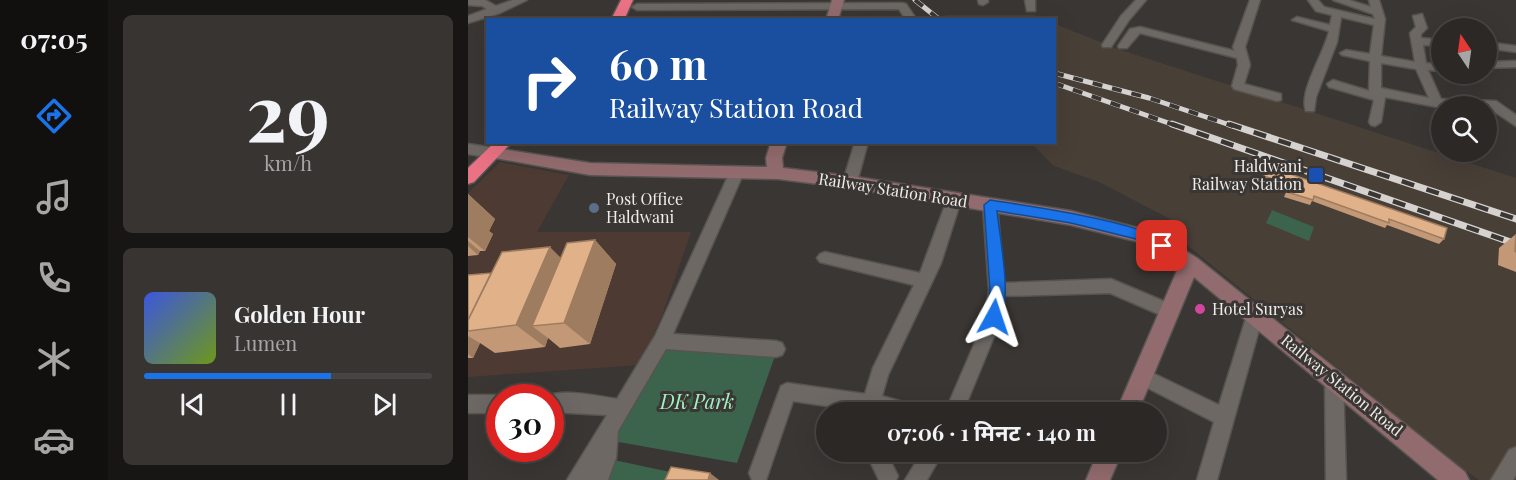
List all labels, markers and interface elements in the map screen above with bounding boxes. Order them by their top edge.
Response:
north arrow [1431,18,1497,84]
map controls [1431,18,1497,162]
text: 07:05 [20,20,88,56]
text: 60 m [609,35,707,91]
icon: right [510,42,588,120]
text: 29 [246,58,330,162]
text: Railway Station Road [609,89,863,125]
icon: directions [33,95,75,137]
button: search [1431,96,1497,162]
text: km/h [264,149,312,176]
place label: Haldwani Railway Station [1192,155,1302,194]
marker: Haldwani Railway Station [1307,166,1325,184]
street label: Railway Station Road [817,167,969,212]
icon: music [33,176,75,218]
place label: Post Office Haldwani [606,188,683,227]
marker: Post Office Haldwani [587,201,601,215]
pin [1136,220,1187,271]
icon: arrive [1145,229,1178,262]
icon: phone [33,257,75,299]
position arrow [962,285,1026,349]
place label: Hotel Suryas [1212,298,1303,319]
text: Golden Hour [234,299,365,329]
marker: Hotel Suryas [1193,302,1207,316]
text: Lumen [234,329,297,356]
street label: Railway Station Road [1277,329,1407,440]
icon: climate [33,338,75,380]
speed limit sign: 30 [486,384,564,462]
park label: DK Park [659,387,734,414]
icon: previous [176,388,209,421]
icon: pause [272,388,305,421]
icon: next [368,388,401,421]
text: 07:06 · 1 मिनट · 140 m [887,417,1096,447]
icon: car [33,419,75,461]

